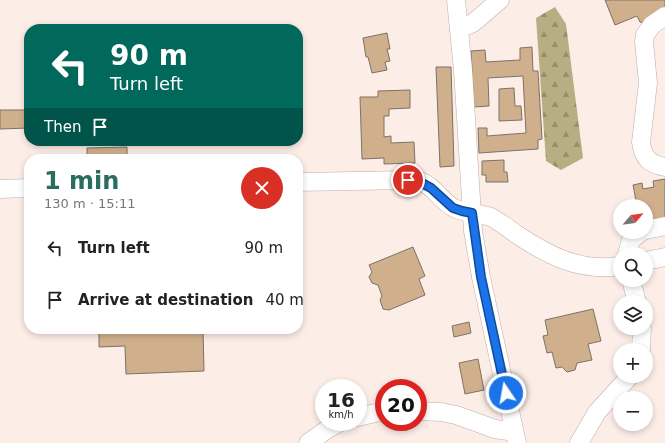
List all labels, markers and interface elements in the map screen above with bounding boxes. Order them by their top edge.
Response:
text: 90 m [110,39,188,72]
icon: left [44,40,96,92]
text: Turn left [110,73,183,94]
icon: arrive [89,116,111,138]
text: Then [44,118,81,136]
pin [391,163,425,197]
text: 1 min [44,167,119,195]
button: close [241,167,283,209]
icon: arrive [397,169,419,191]
text: 130 m · 15:11 [44,196,135,211]
north arrow [613,199,653,239]
map controls [613,199,653,431]
icon: left [44,237,66,259]
text: Turn left [78,239,150,257]
text: 90 m [245,239,283,257]
button: search [613,247,653,287]
icon: arrive [44,289,66,311]
text: Arrive at destination [78,291,253,309]
text: 40 m [265,291,304,309]
button: layers [613,295,653,335]
button: + [613,343,653,383]
position arrow [485,372,527,414]
speed limit sign: 20 [375,379,427,431]
text: 16 [327,388,355,412]
button: − [613,391,653,431]
text: km/h [328,409,354,420]

